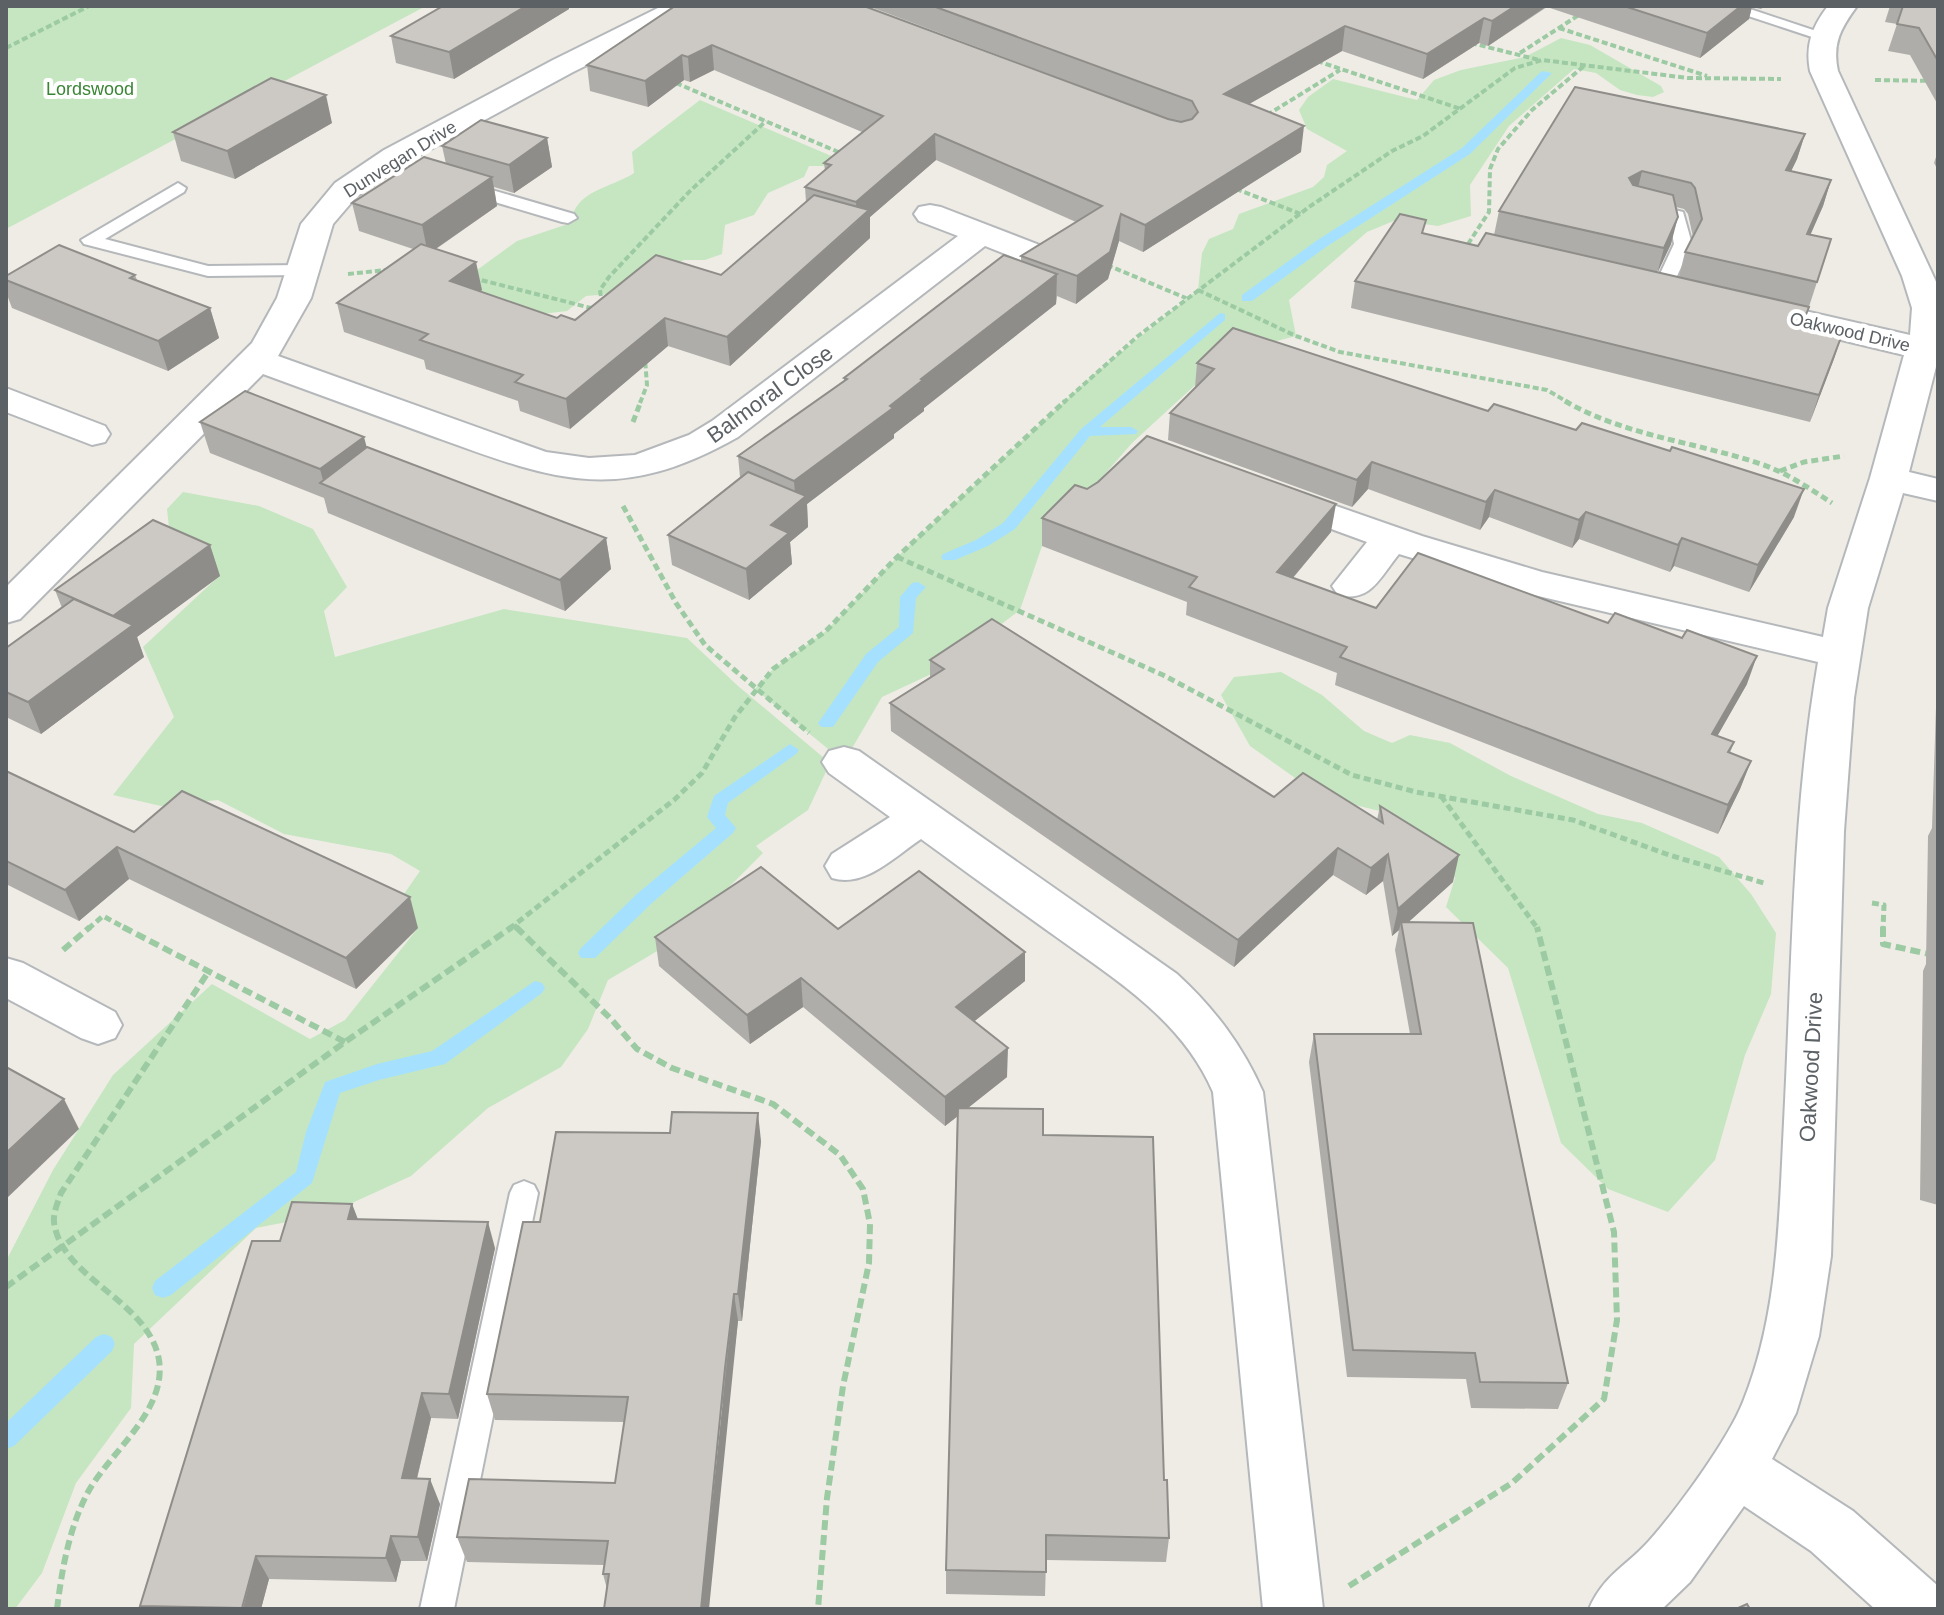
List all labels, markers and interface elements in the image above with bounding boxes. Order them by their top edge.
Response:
park label: Lordswood [46,79,134,99]
street label: Dunvegan Drive [340,116,460,202]
street label: Oakwood Drive [1788,308,1912,356]
street label: Balmoral Close [702,340,838,448]
street label: Oakwood Drive [1795,991,1827,1143]

